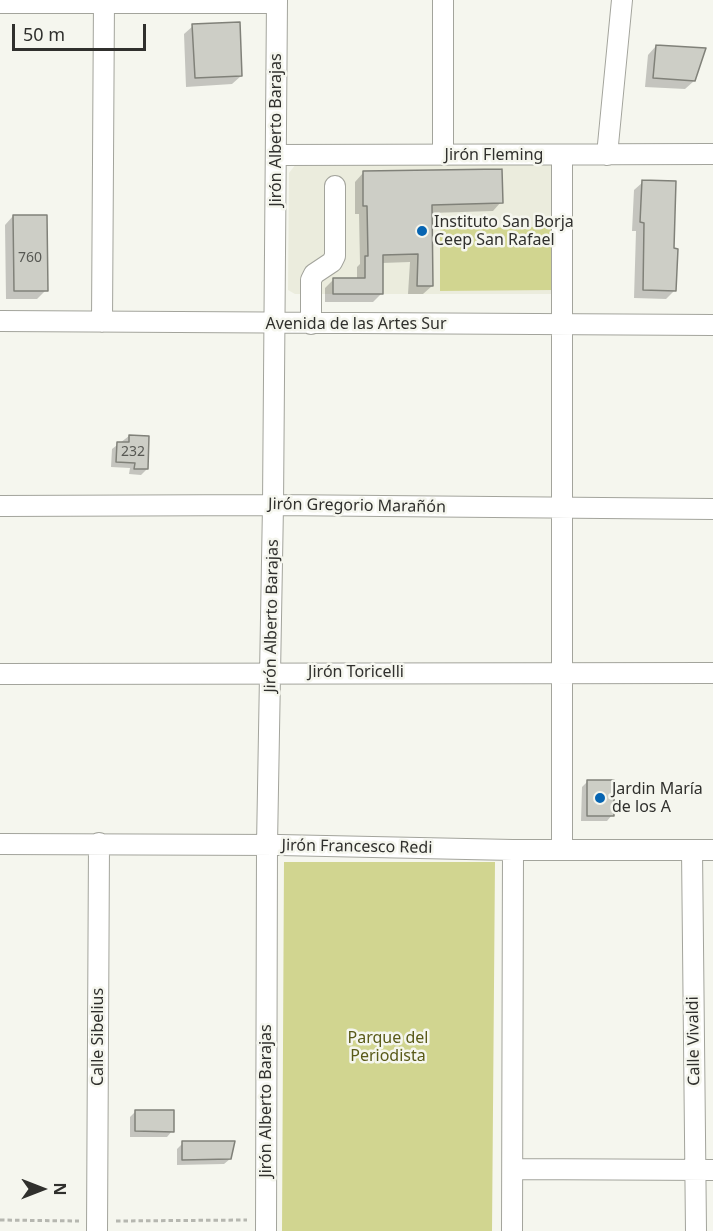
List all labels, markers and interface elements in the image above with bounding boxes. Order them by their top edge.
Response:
scale bar [15,12,148,50]
text: 50 m [23,22,65,46]
street label: Jirón Alberto Barajas [266,53,286,207]
street label: Jirón Fleming [445,145,543,165]
place label: Instituto San Borja Ceep San Rafael [434,212,574,250]
marker: Instituto San Borja Ceep San Rafael [415,224,429,238]
house number: 760 [18,250,42,266]
street label: Avenida de las Artes Sur [265,314,447,334]
house number: 232 [121,444,145,460]
street label: Jirón Gregorio Marañón [268,495,446,517]
street label: Jirón Alberto Barajas [261,539,283,693]
street label: Jirón Toricelli [308,662,404,682]
place label: Jardin María de los A [612,779,703,817]
marker: Jardin María de los A [593,791,607,805]
street label: Jirón Francesco Redi [281,836,433,858]
street label: Calle Sibelius [88,988,108,1086]
street label: Calle Vivaldi [684,996,704,1086]
street label: Jirón Alberto Barajas [256,1024,276,1178]
park label: Parque del Periodista [348,1028,428,1066]
north arrow [12,1159,72,1219]
text: N [49,1182,71,1196]

